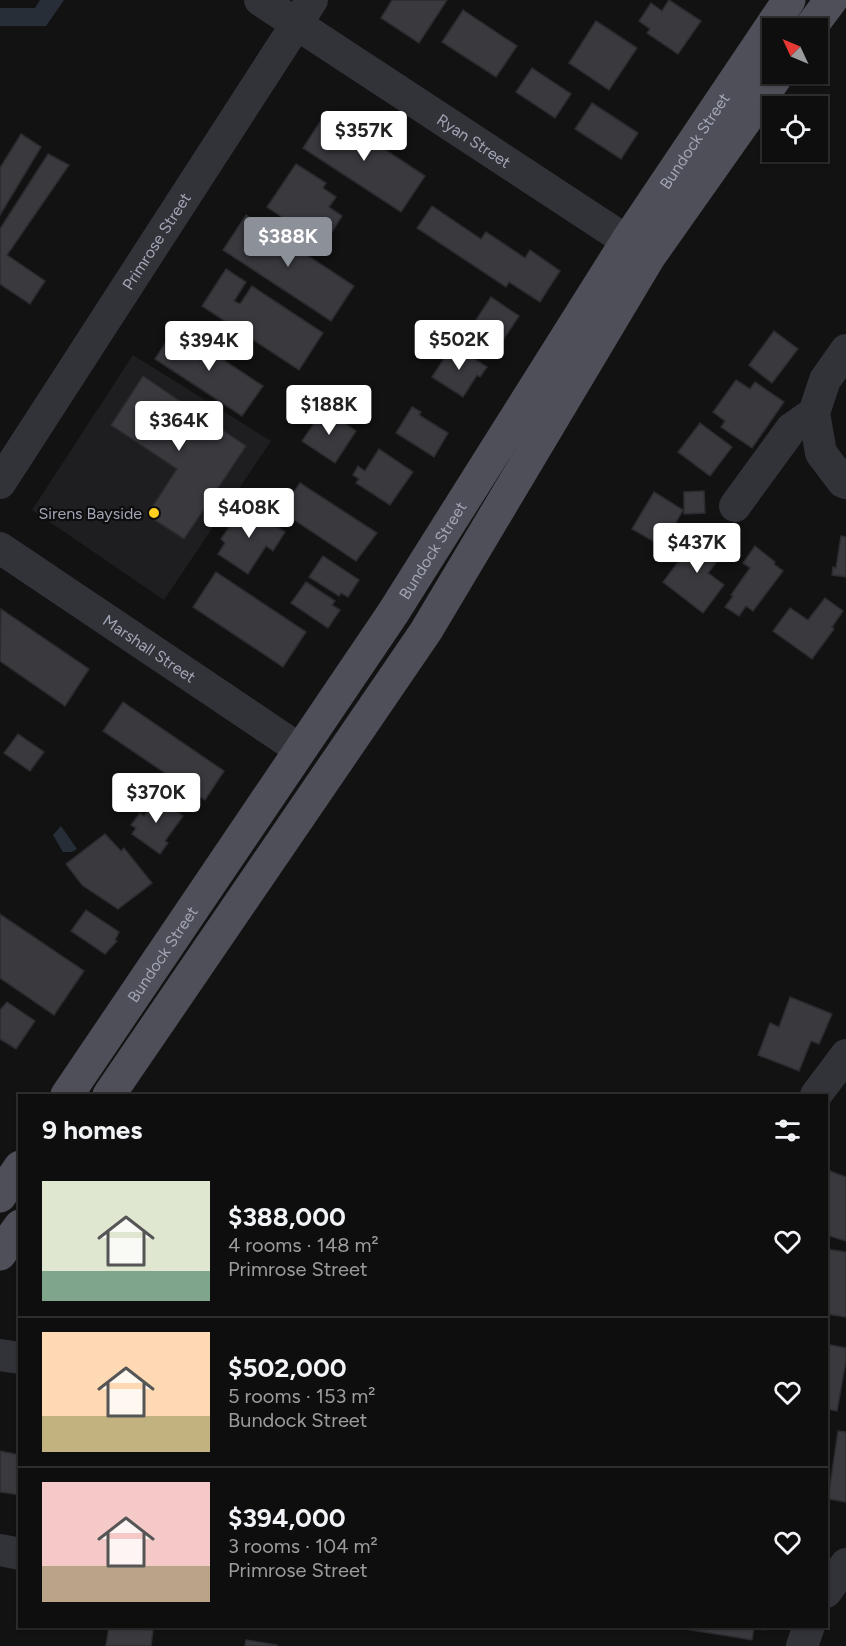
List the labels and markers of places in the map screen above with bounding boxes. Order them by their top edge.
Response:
pin: $357K [322,111,406,162]
pin: $388K [246,217,330,268]
pin: $502K [417,320,501,371]
pin: $394K [167,321,251,372]
pin: $188K [287,385,371,436]
pin: $364K [137,401,221,452]
pin: $408K [207,488,291,539]
place label: Sirens Bayside [38,504,142,523]
marker: Sirens Bayside [147,506,161,520]
pin: $437K [655,523,739,574]
pin: $370K [114,773,198,824]

